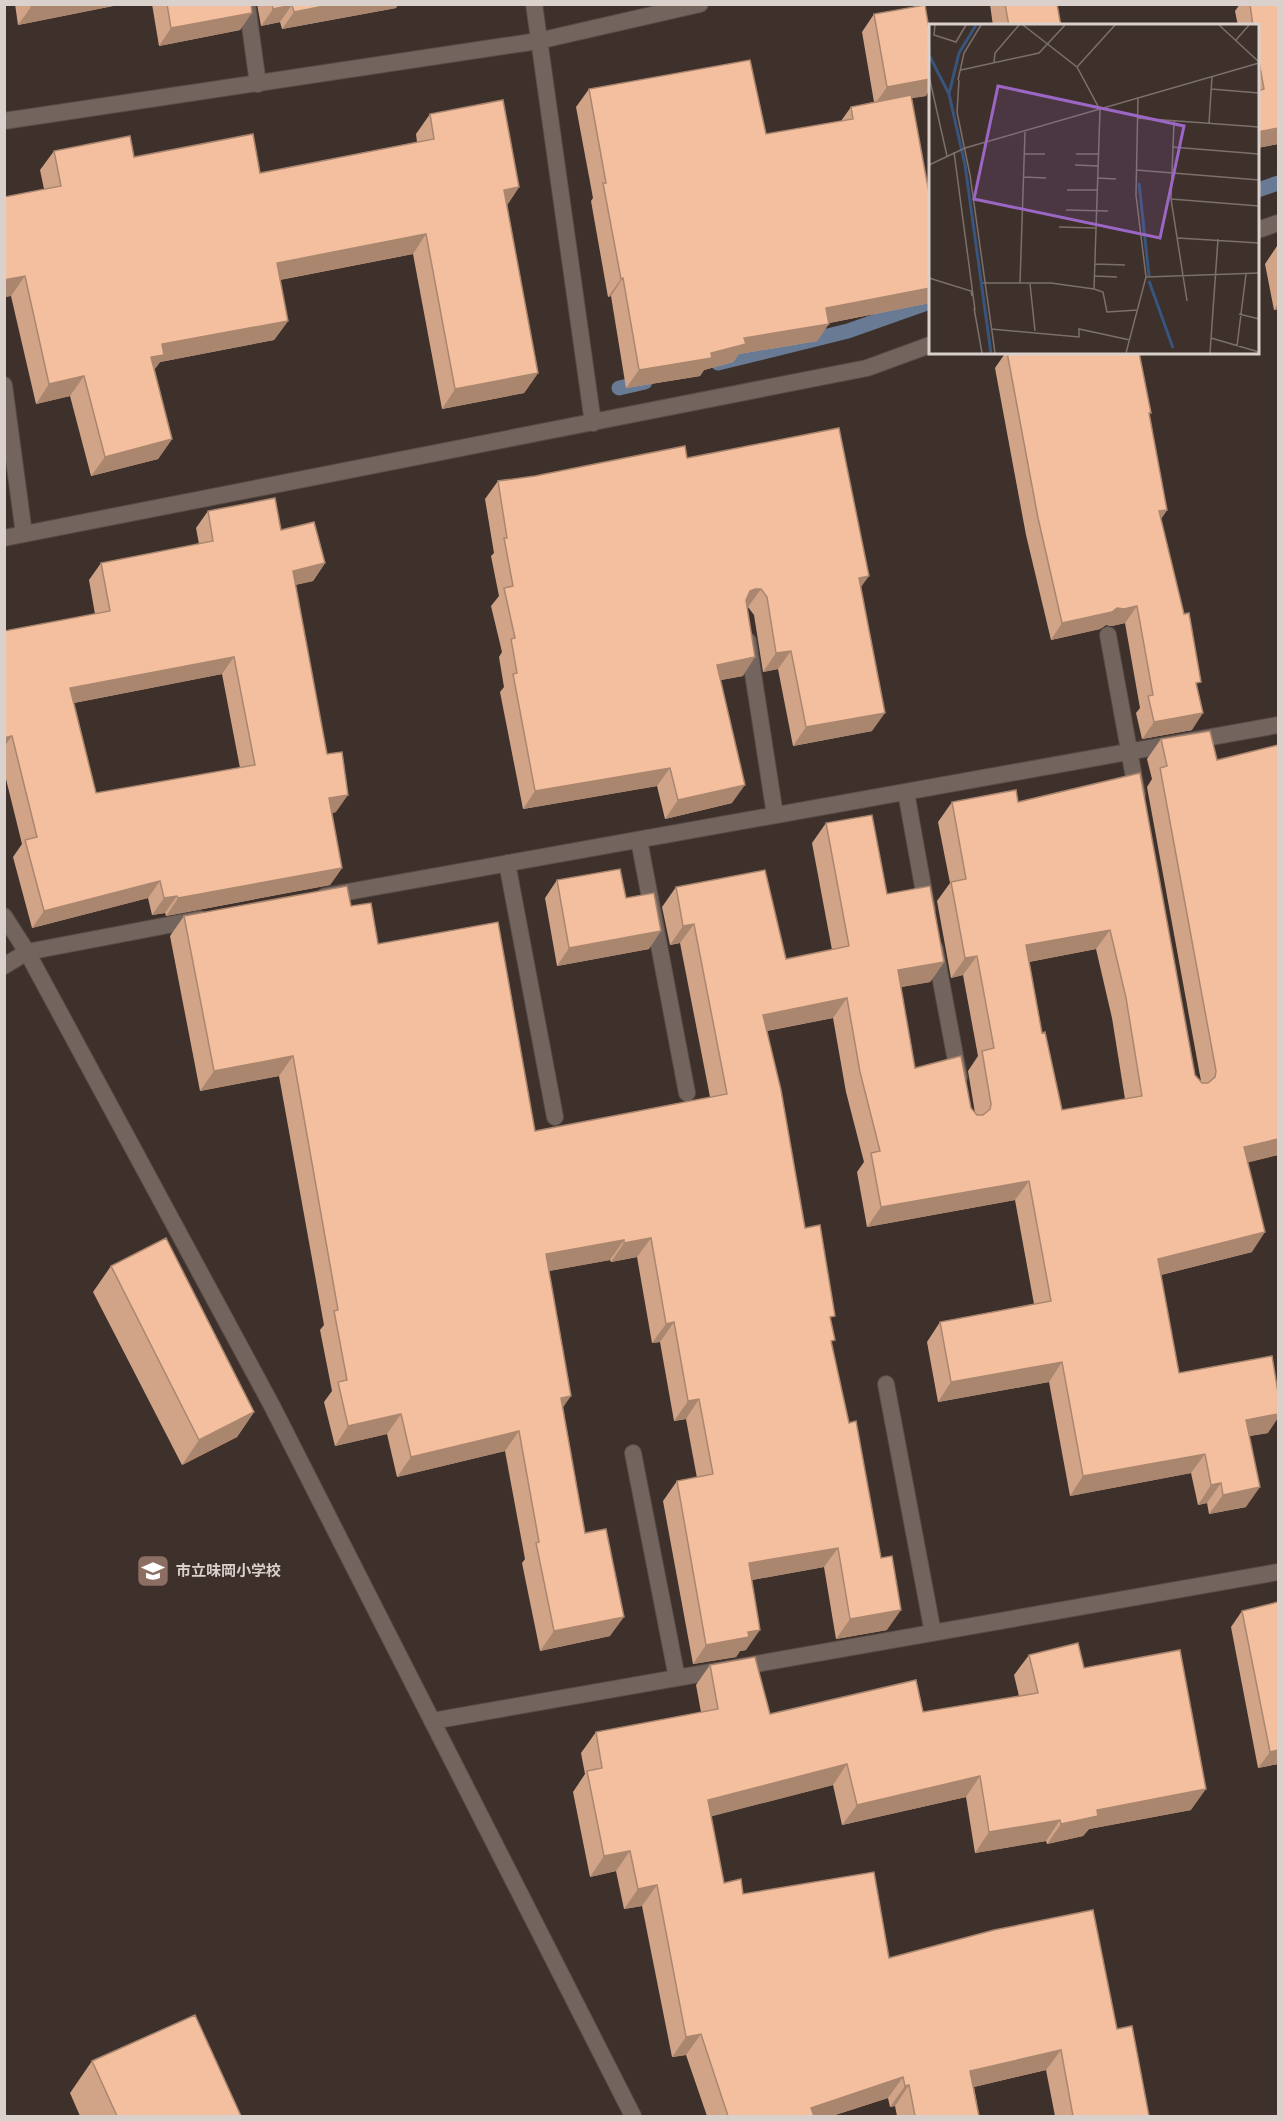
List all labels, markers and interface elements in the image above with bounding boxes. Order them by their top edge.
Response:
inset map [929,24,1259,354]
school or university icon: 市立味岡小学校 [135,1553,171,1589]
place label: 市立味岡小学校 [176,1562,281,1580]

